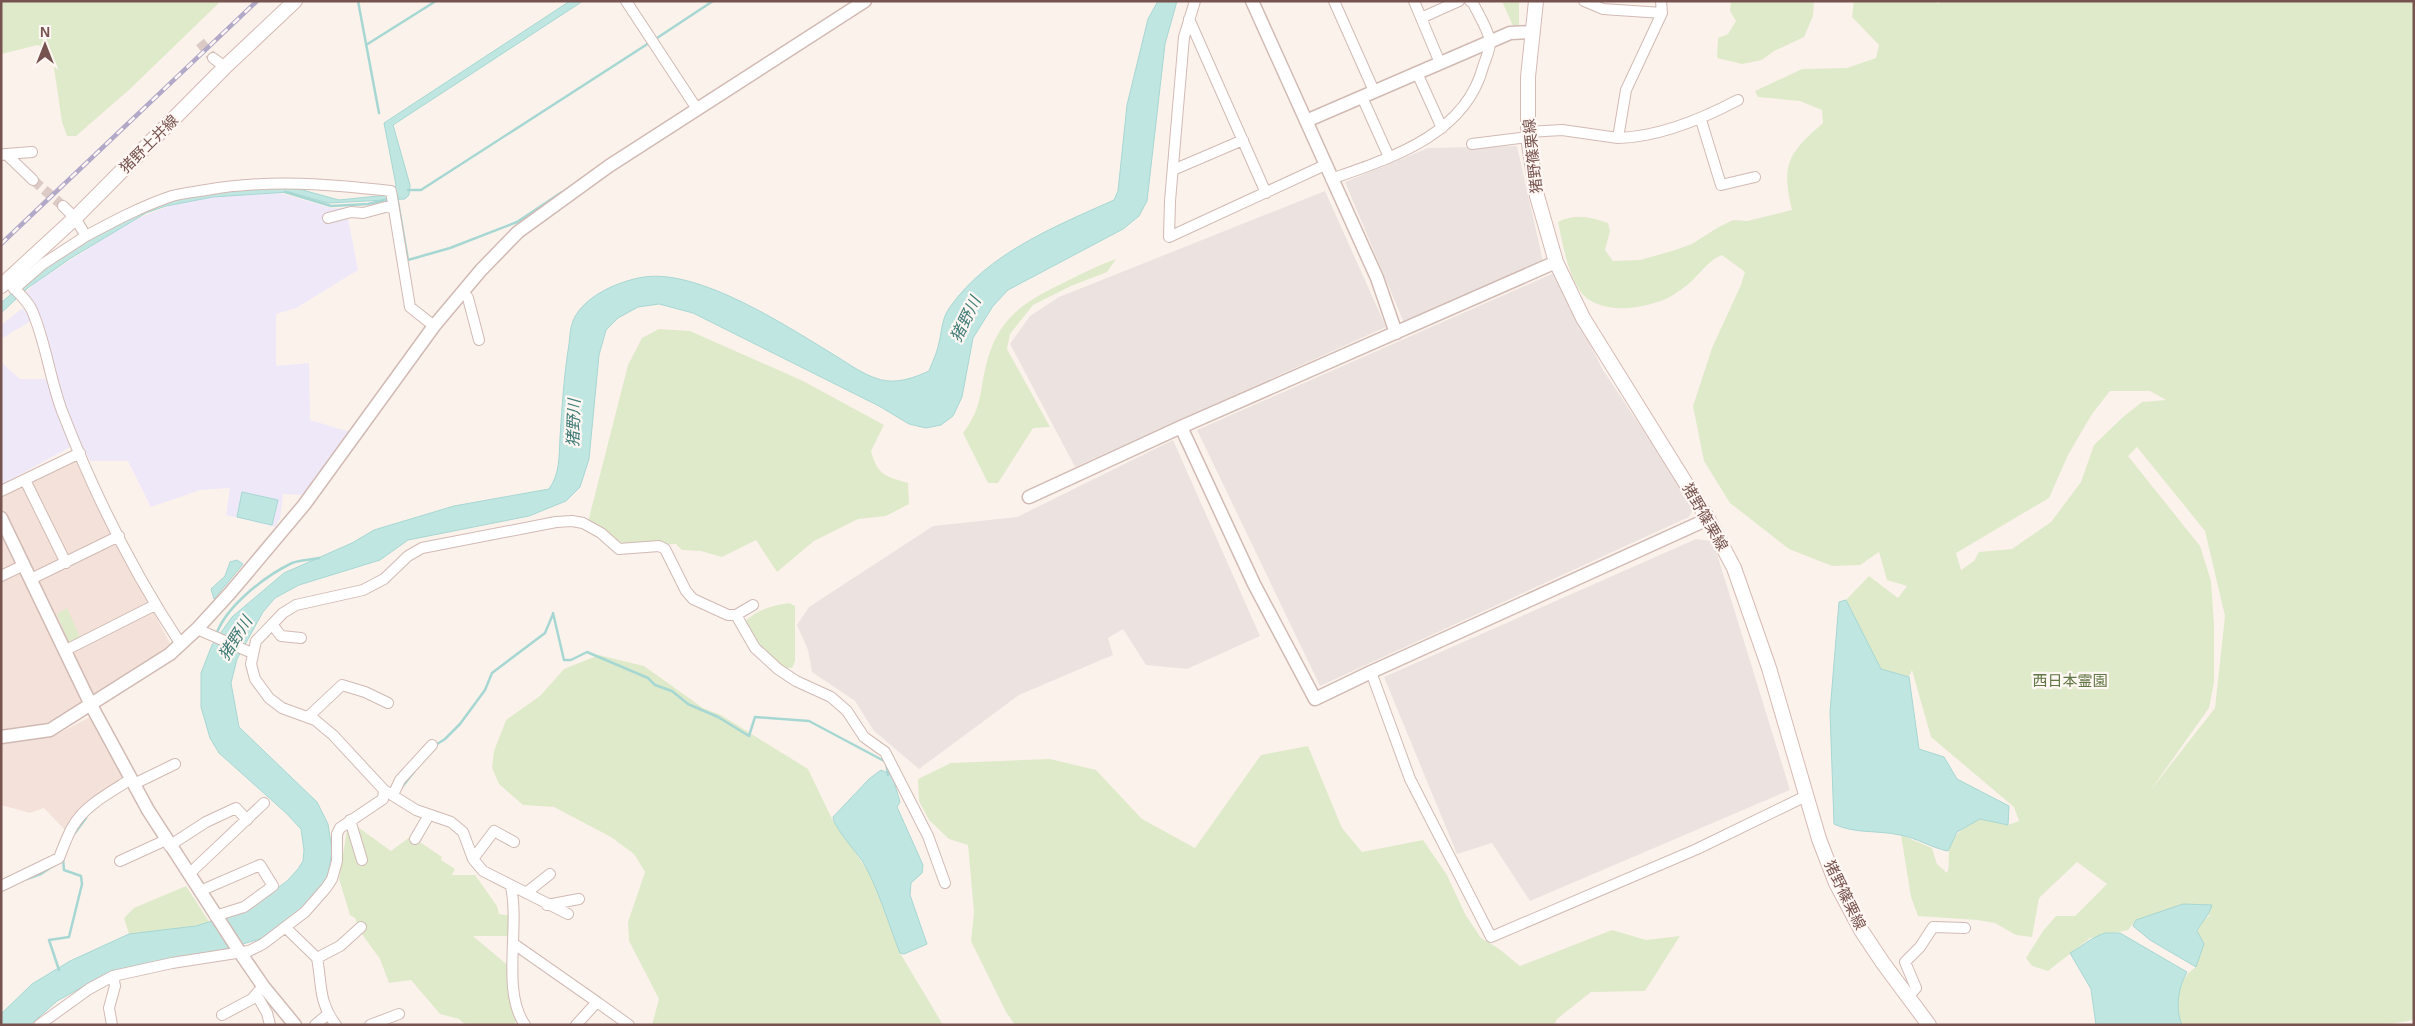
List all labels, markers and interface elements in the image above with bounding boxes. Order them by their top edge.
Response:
north arrow [20,20,70,70]
text: N [40,24,50,40]
street label: 猪野土井線 [116,111,181,176]
street label: 猪野篠栗線 [1520,118,1545,194]
water label: 猪野川 [947,292,984,345]
water label: 猪野川 [564,397,583,447]
street label: 猪野篠栗線 [1679,480,1732,553]
water label: 猪野川 [215,612,256,663]
park label: 西日本霊園 [2032,672,2108,689]
street label: 猪野篠栗線 [1821,857,1870,932]

